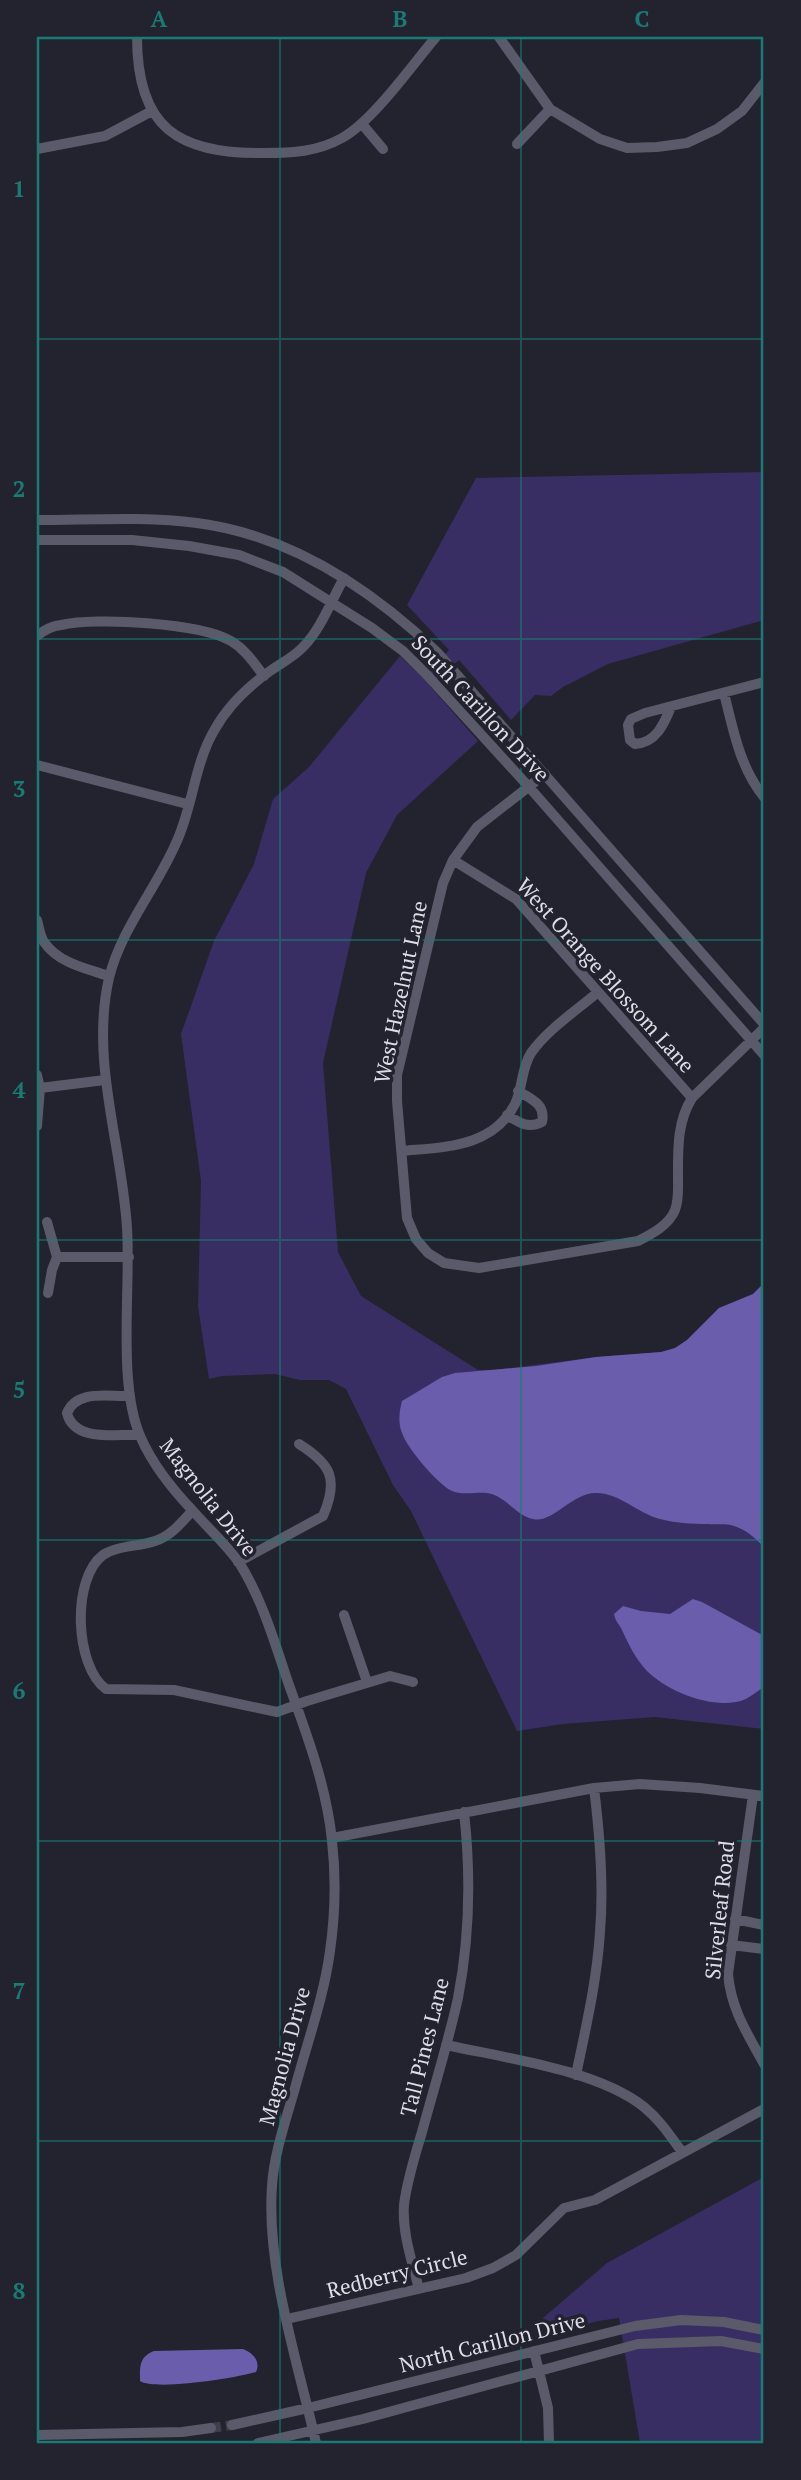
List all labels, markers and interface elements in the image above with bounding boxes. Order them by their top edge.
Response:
text: A [151,3,168,34]
text: B [393,3,408,34]
text: C [635,3,650,34]
text: 1 [13,173,26,204]
text: 2 [13,473,26,504]
street label: South Carillon Drive [406,629,556,787]
text: 3 [13,773,26,804]
street label: West Orange Blossom Lane [511,872,701,1078]
street label: West Hazelnut Lane [367,898,433,1086]
text: 4 [13,1074,26,1105]
text: 5 [13,1374,26,1405]
street label: Magnolia Drive [154,1432,264,1562]
text: 6 [13,1675,26,1706]
street label: Silverleaf Road [698,1839,740,1981]
text: 7 [13,1975,26,2006]
street label: Tall Pines Lane [393,1975,455,2119]
street label: Magnolia Drive [252,1984,316,2128]
street label: Redberry Circle [324,2242,470,2304]
text: 8 [13,2275,26,2306]
street label: North Carillon Drive [396,2305,588,2379]

